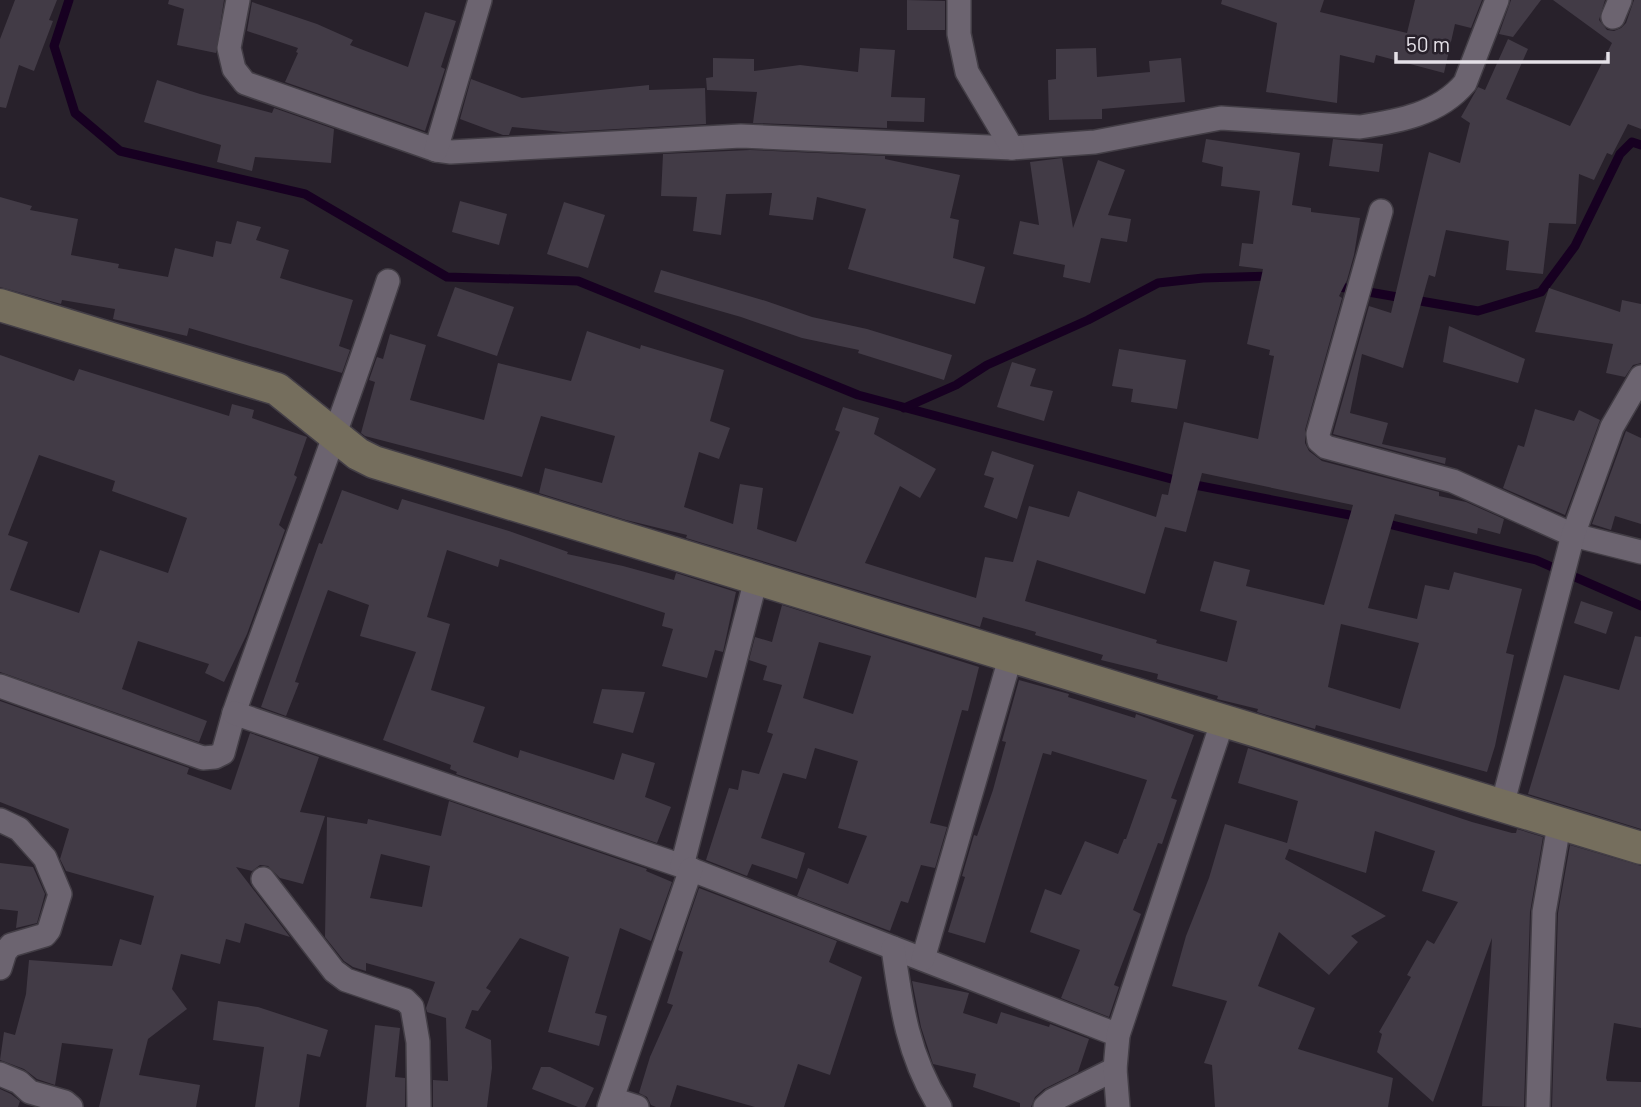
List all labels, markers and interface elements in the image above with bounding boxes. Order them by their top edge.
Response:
scale bar [1396,21,1608,65]
text: 50 m [1406,31,1450,56]

